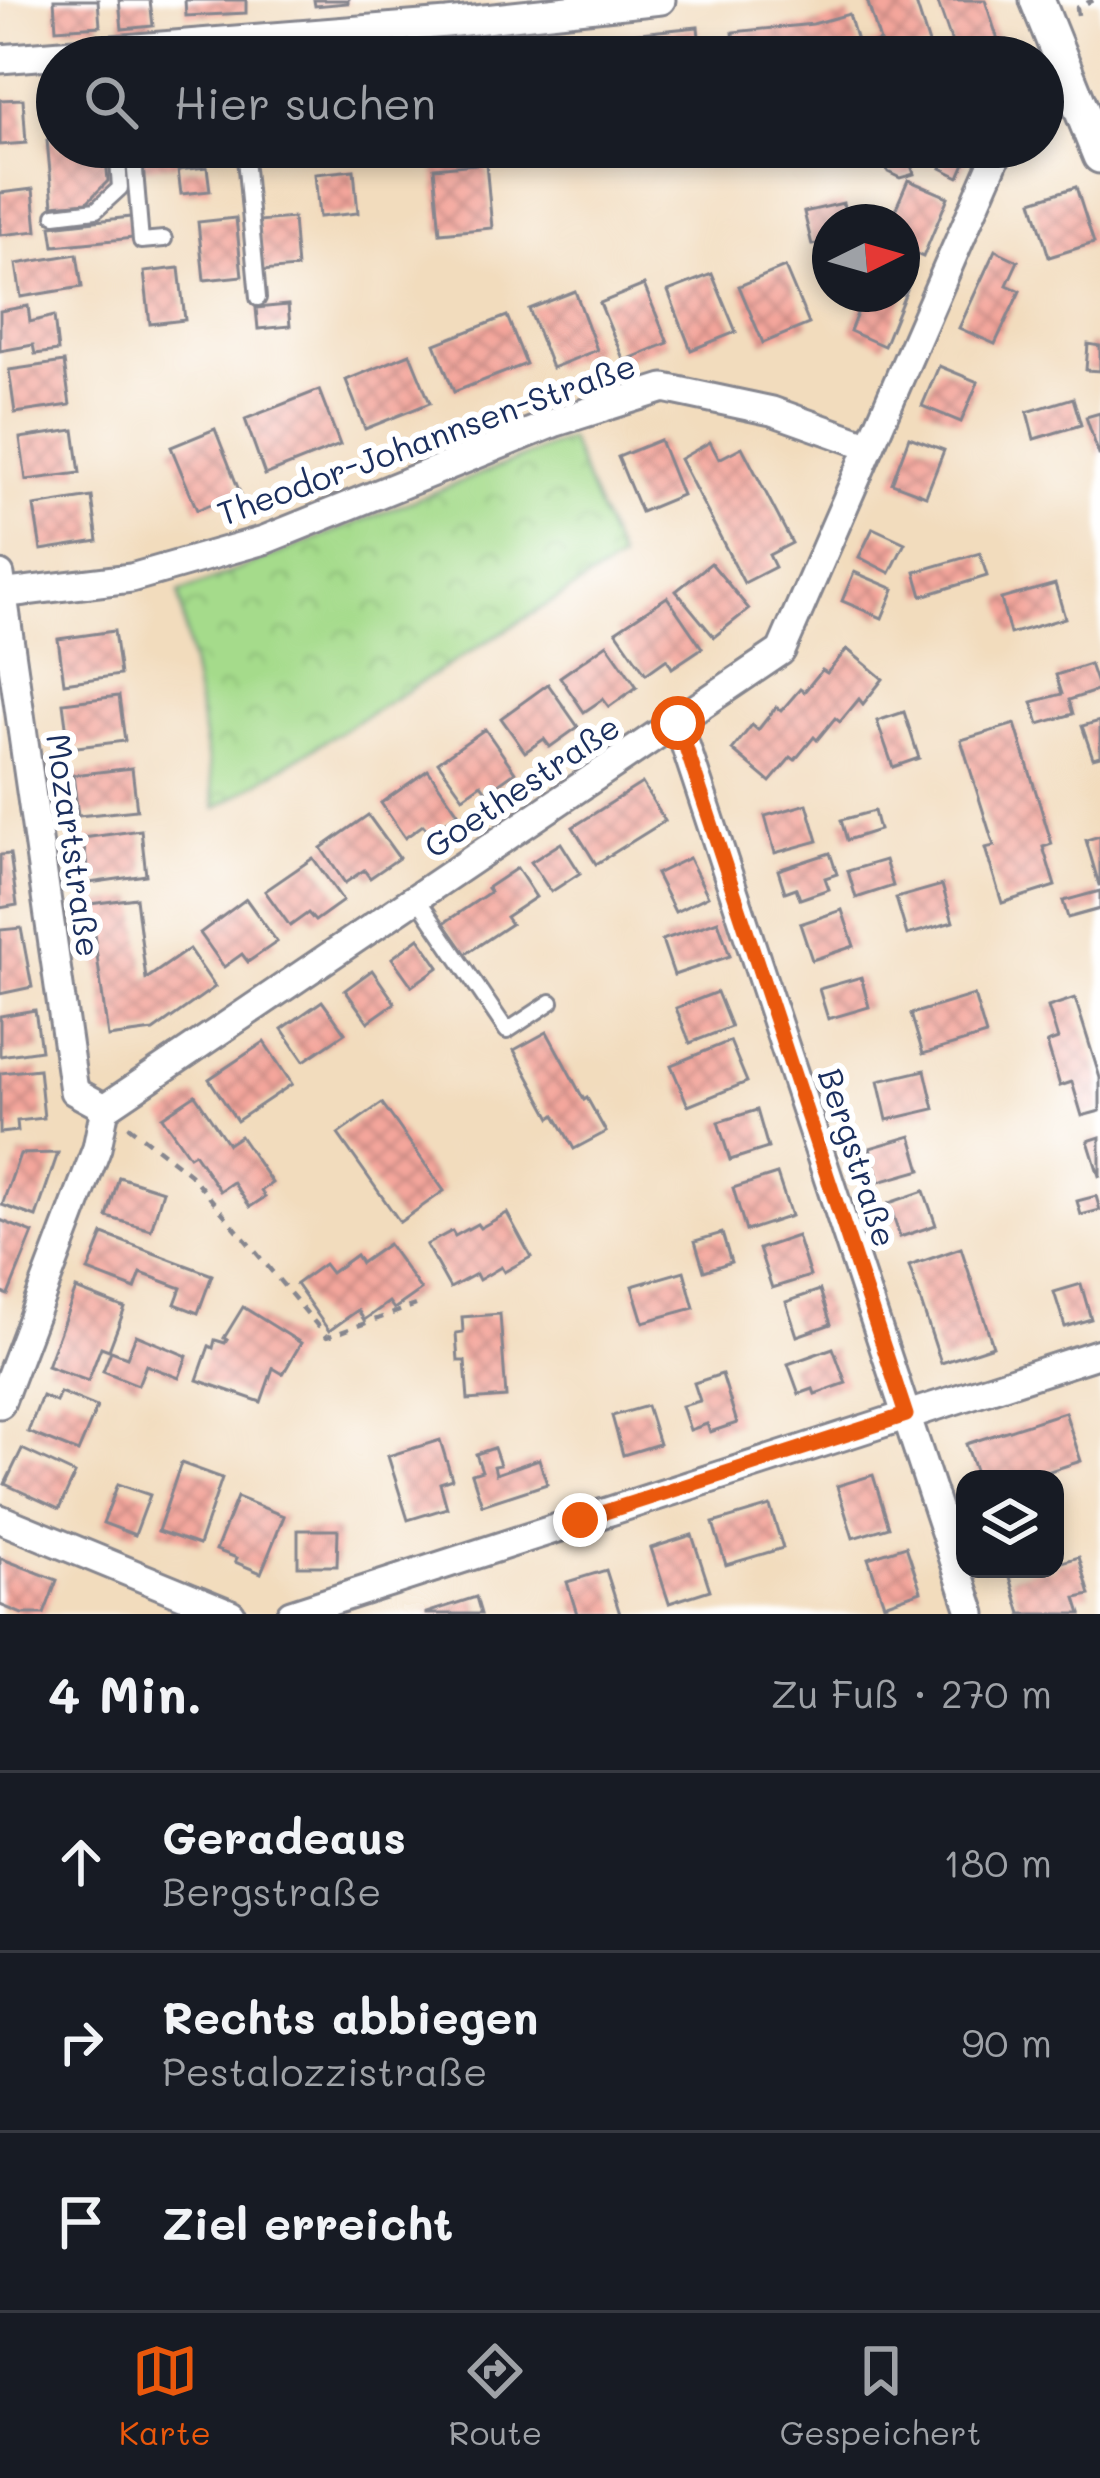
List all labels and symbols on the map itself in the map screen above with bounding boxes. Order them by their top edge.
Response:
north arrow [812,204,920,312]
street label: Theodor-Johannsen-Straße [211,342,641,534]
route start [651,696,705,750]
street label: Goethestraße [415,704,627,866]
street label: Mozartstraße [38,731,112,959]
street label: Bergstraße [810,1062,908,1252]
route end [553,1493,607,1547]

